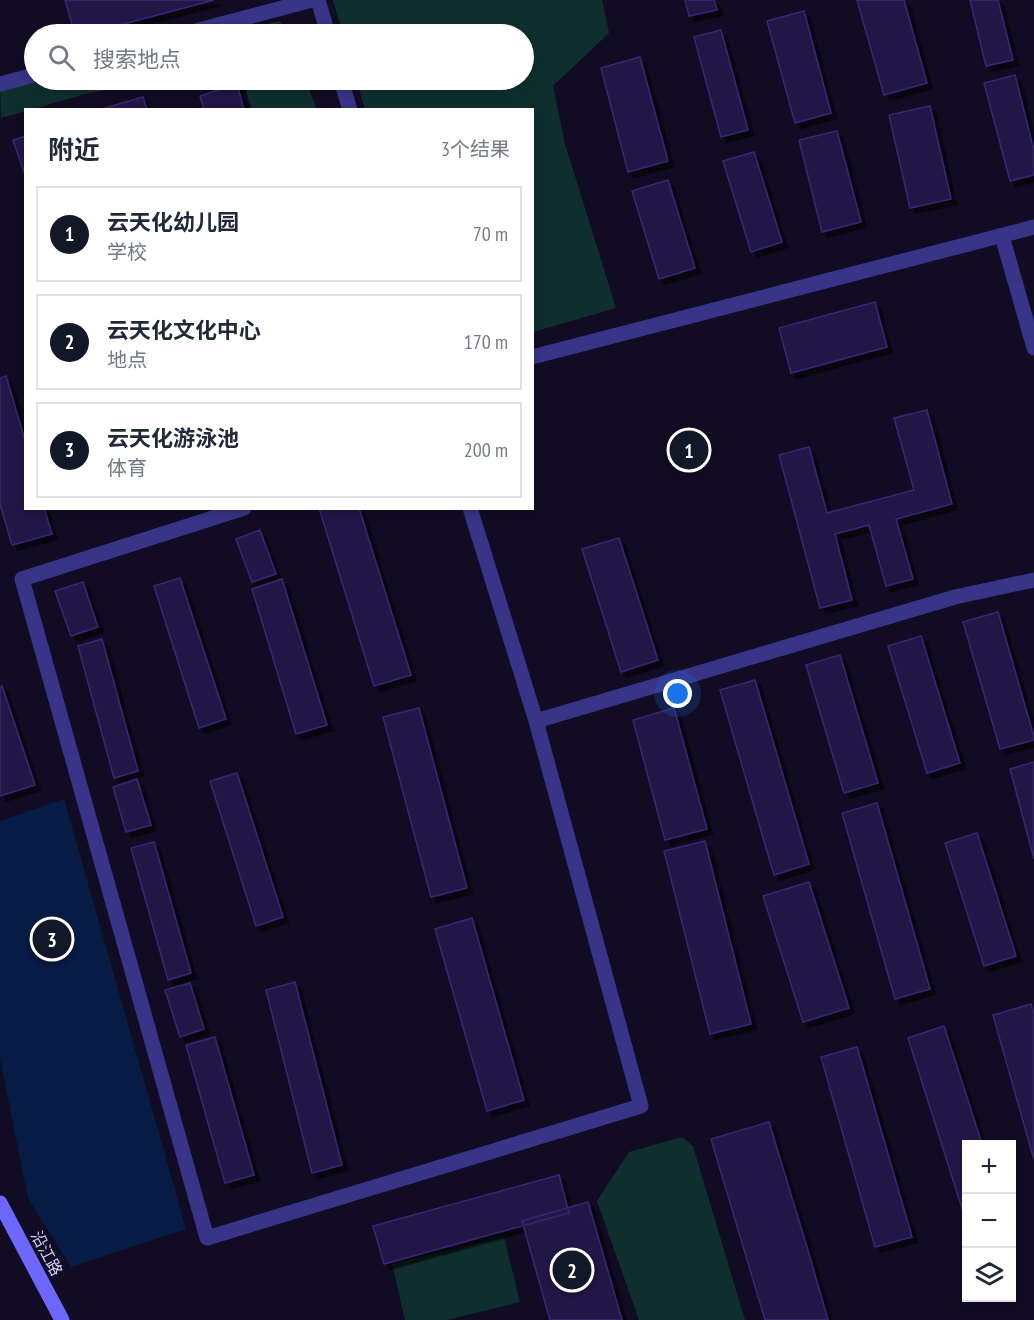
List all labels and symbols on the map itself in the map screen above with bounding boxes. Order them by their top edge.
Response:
pin: 1 [670,428,708,472]
your location [663,679,692,708]
pin: 3 [32,916,72,962]
street label: 沿江路 [27,1227,67,1279]
pin: 2 [552,1248,592,1292]

